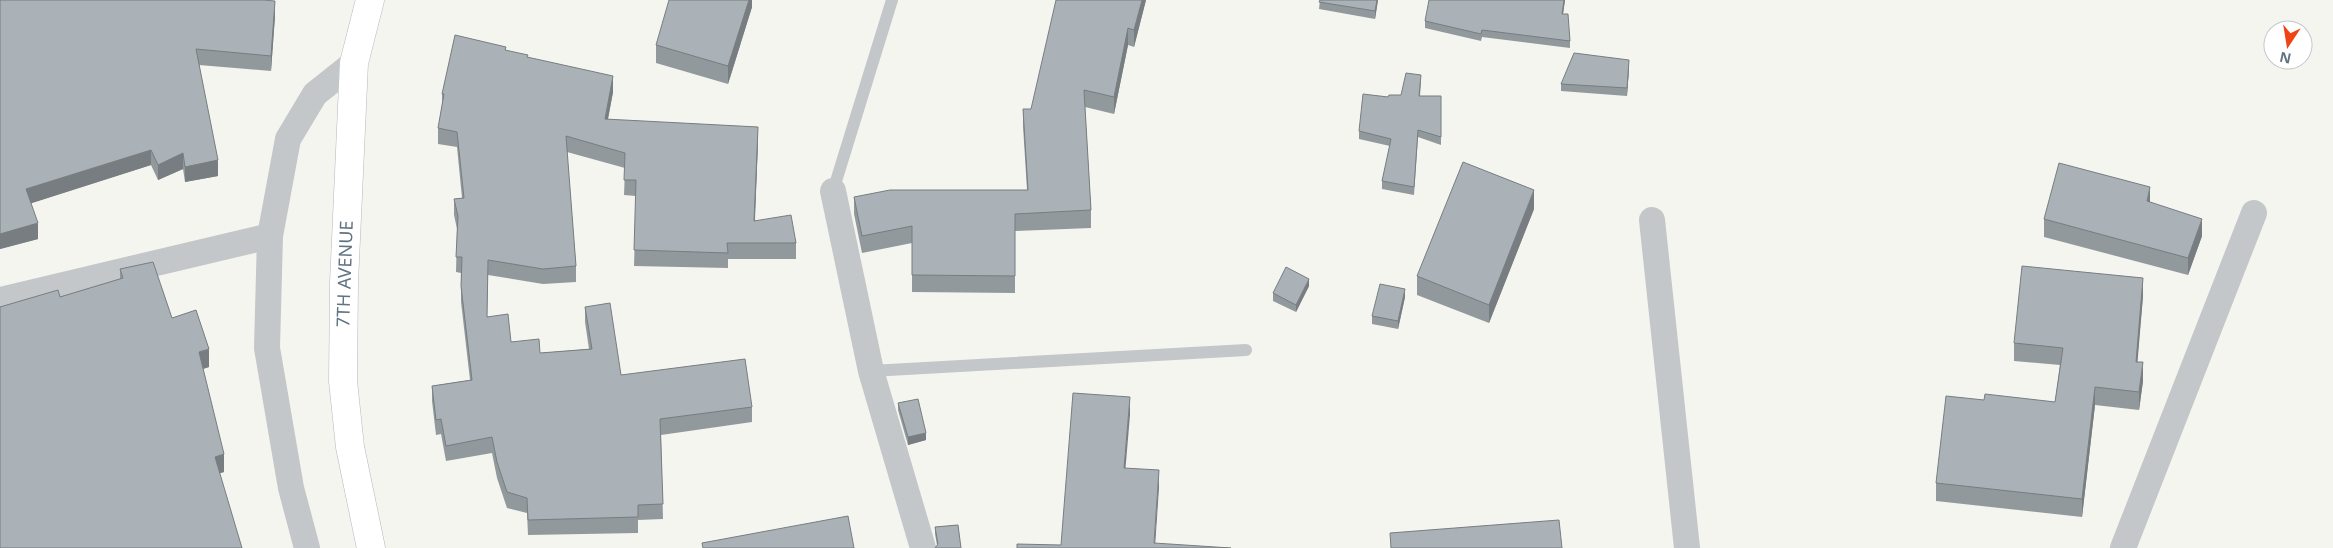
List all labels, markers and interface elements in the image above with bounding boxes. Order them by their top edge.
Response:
north arrow [2263,20,2313,70]
text: N [2278,48,2293,69]
street label: 7TH AVENUE [330,220,358,328]

